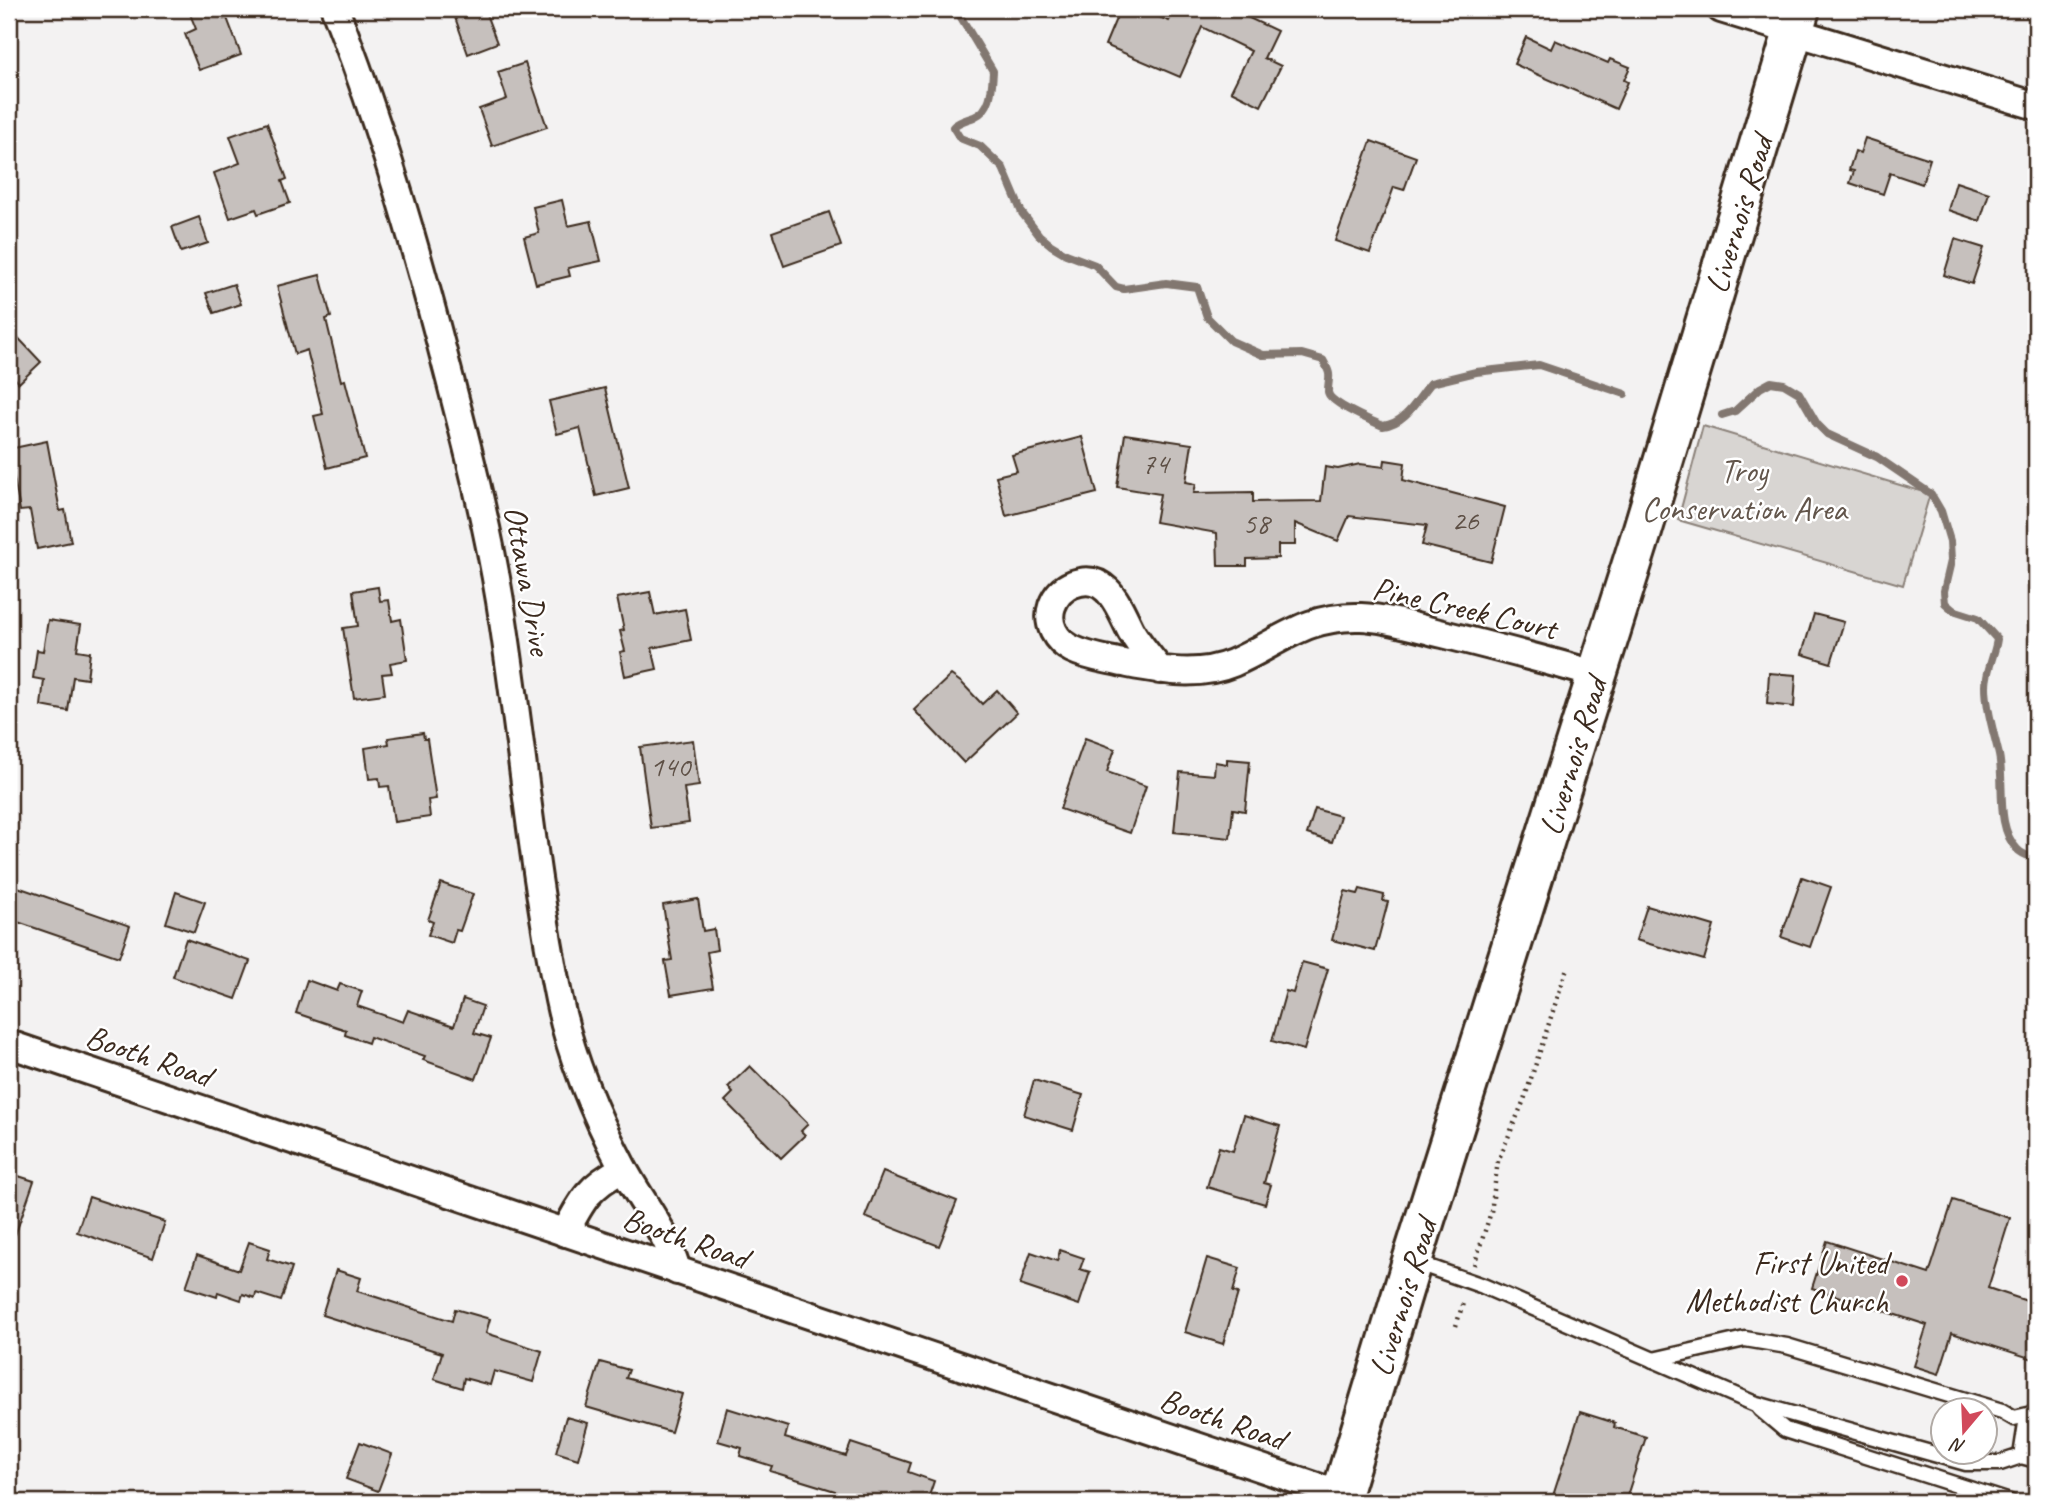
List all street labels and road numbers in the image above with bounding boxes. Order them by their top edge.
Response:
street label: Livernois Road [1695,126,1784,298]
street label: Ottawa Drive [494,502,562,660]
street label: Pine Creek Court [1369,566,1564,650]
street label: Livernois Road [1529,668,1618,840]
street label: Booth Road [80,1015,222,1099]
street label: Booth Road [617,1197,759,1281]
street label: Livernois Road [1359,1209,1448,1381]
street label: Booth Road [1154,1378,1296,1462]

